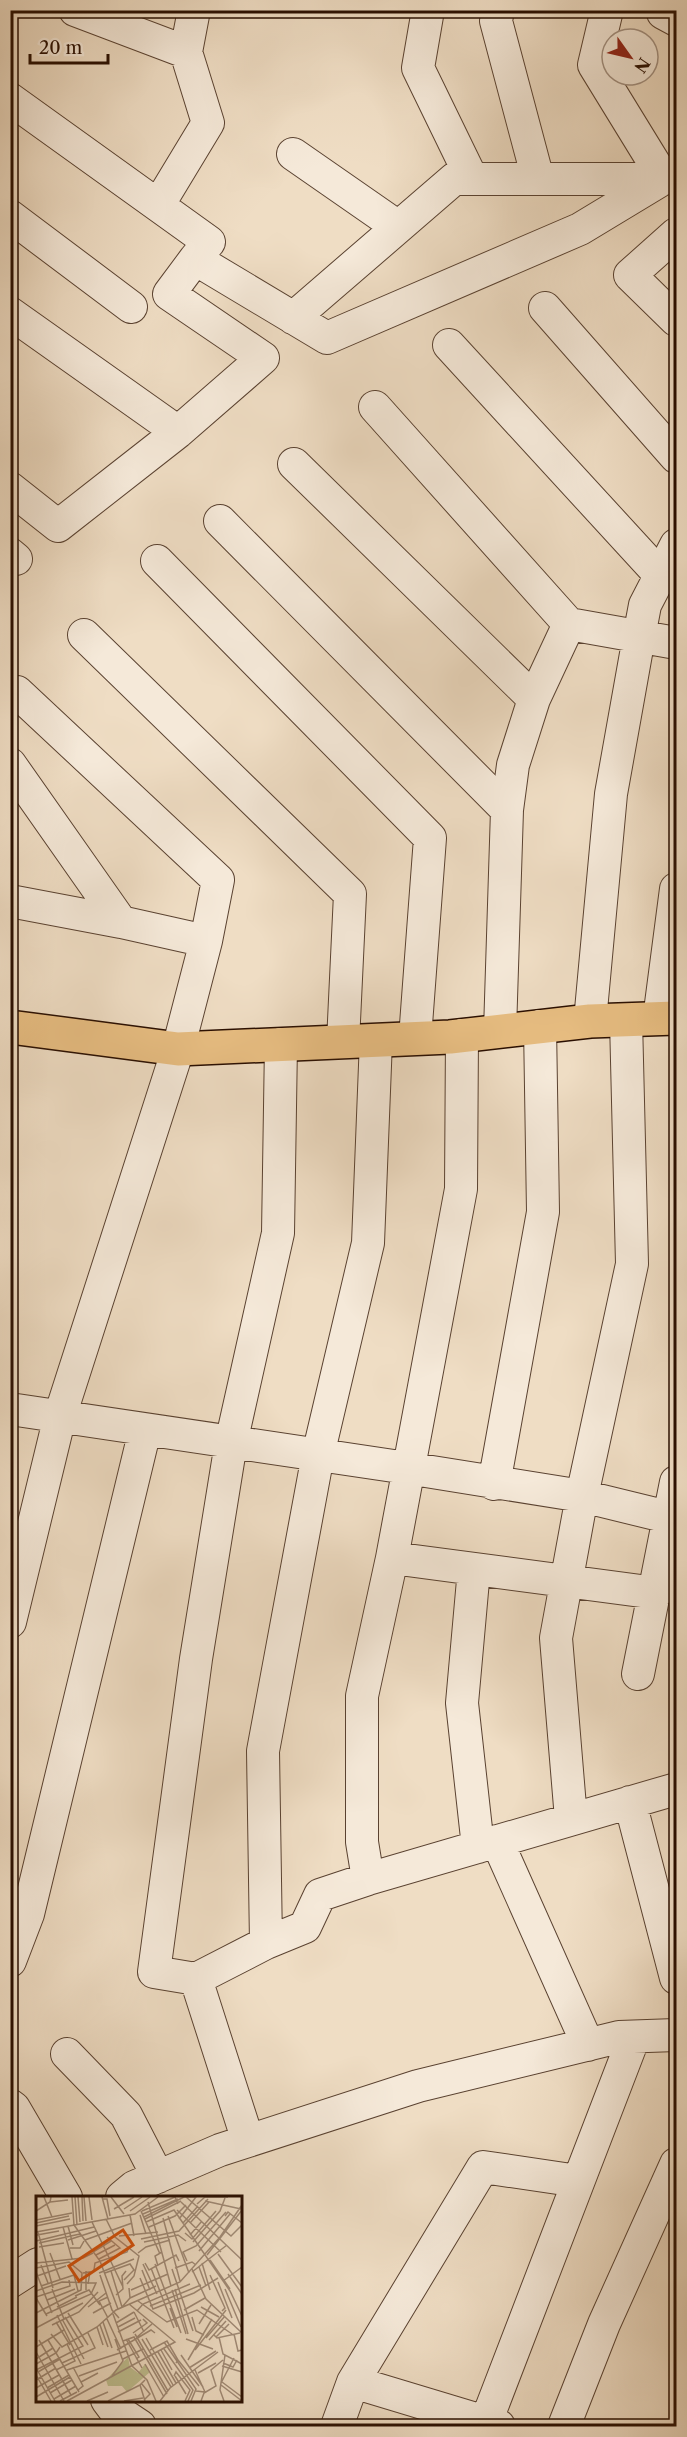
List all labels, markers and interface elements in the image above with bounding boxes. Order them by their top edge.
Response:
scale bar [30,27,108,65]
north arrow [600,27,660,87]
text: 20 m [39,37,83,59]
text: N [630,54,655,77]
inset map [36,2196,242,2401]

